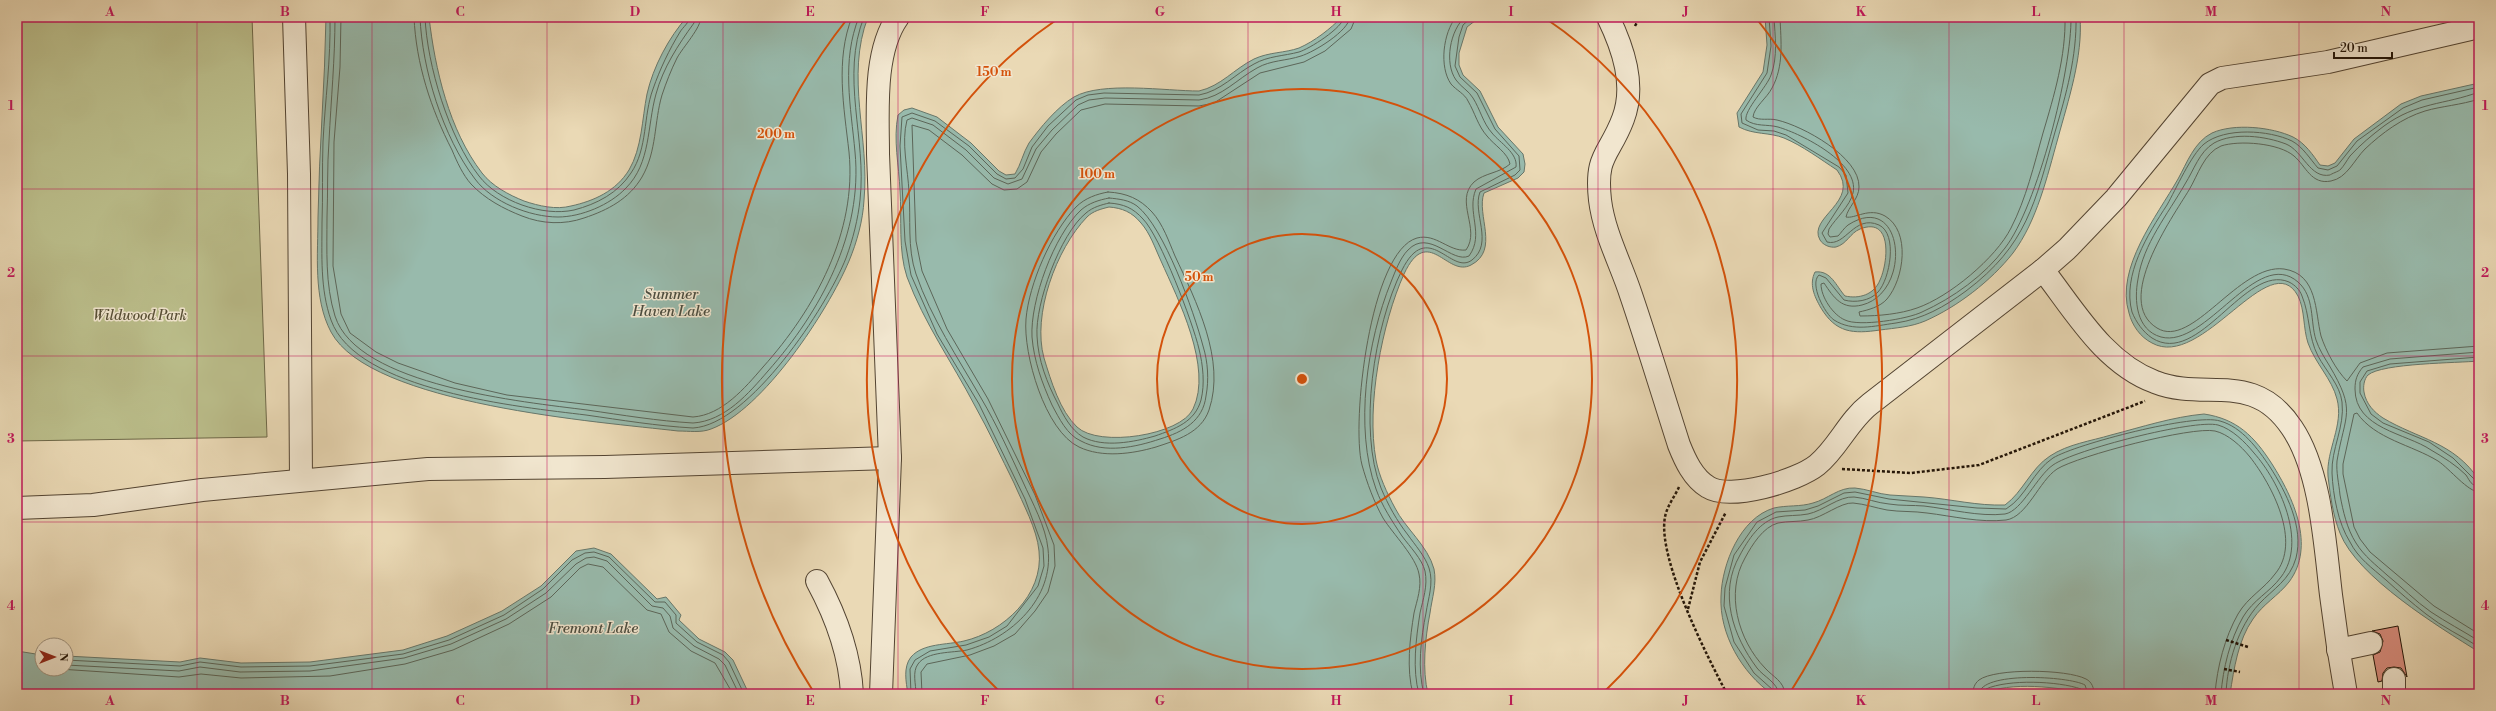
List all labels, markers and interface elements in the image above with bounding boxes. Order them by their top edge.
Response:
text: A [104,4,115,20]
text: B [280,4,290,20]
text: C [455,4,465,20]
text: D [630,4,640,20]
text: E [805,4,815,20]
text: F [980,4,990,20]
text: G [1155,4,1166,20]
text: H [1331,4,1342,20]
text: I [1508,4,1514,20]
text: J [1681,4,1689,20]
text: K [1856,4,1867,20]
text: L [2032,4,2041,20]
text: M [2205,4,2217,20]
text: N [2381,4,2392,20]
scale bar [2334,34,2392,60]
text: 20 m [2340,41,2368,56]
text: 150 m [977,65,1011,80]
text: 1 [8,98,15,114]
text: 1 [2482,98,2489,114]
text: 200 m [757,127,795,142]
text: 100 m [1079,167,1115,182]
text: 2 [7,265,15,281]
text: 2 [2481,265,2489,281]
text: 50 m [1184,270,1214,285]
water label: Summer Haven Lake [631,285,710,321]
park label: Wildwood Park [93,307,187,325]
centre of rings [1295,372,1309,386]
text: 3 [7,431,15,447]
text: 3 [2481,431,2489,447]
text: 4 [7,598,16,614]
text: 4 [2481,598,2490,614]
water label: Fremont Lake [548,619,638,638]
north arrow [34,637,74,677]
text: N [56,653,70,662]
text: A [104,693,115,709]
text: B [280,693,290,709]
text: C [455,693,465,709]
text: D [630,693,640,709]
text: E [805,693,815,709]
text: F [980,693,990,709]
text: G [1155,693,1166,709]
text: H [1331,693,1342,709]
text: I [1508,693,1514,709]
text: J [1681,693,1689,709]
text: K [1856,693,1867,709]
text: L [2032,693,2041,709]
text: M [2205,693,2217,709]
text: N [2381,693,2392,709]

